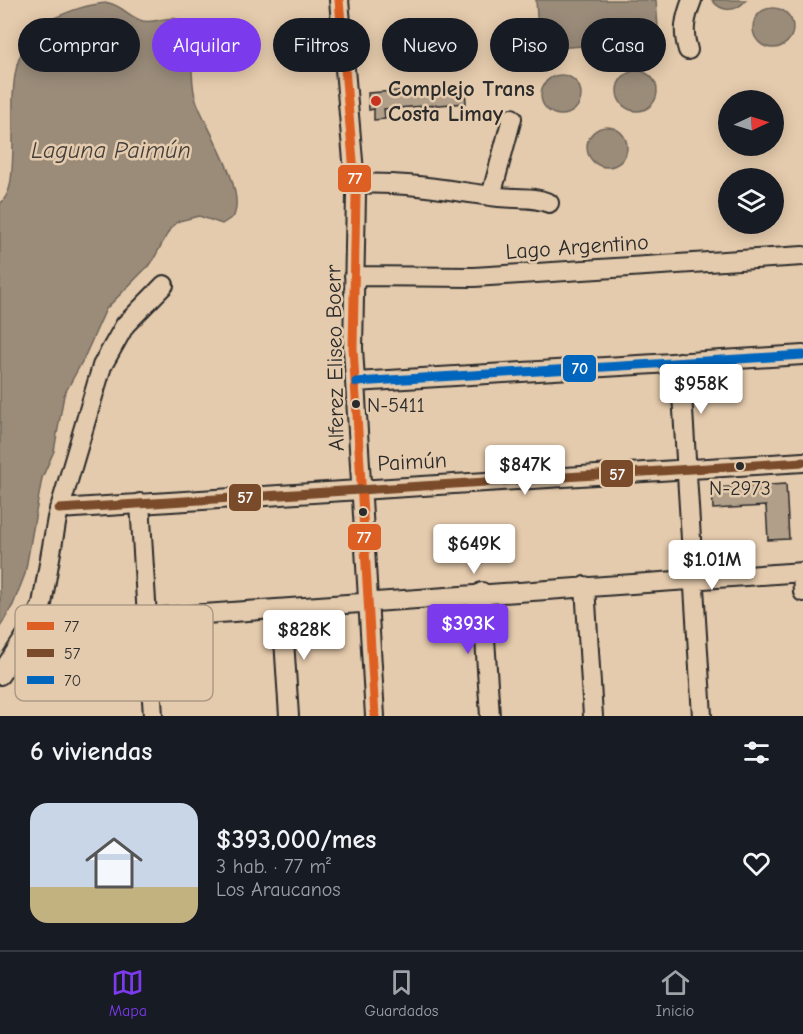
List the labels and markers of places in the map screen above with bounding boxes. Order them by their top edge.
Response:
place label: Complejo Trans Costa Limay [388,76,535,127]
marker: Complejo Trans Costa Limay [369,94,383,108]
pin: $958K [659,364,743,415]
place label: N-5411 [367,394,425,417]
marker: N-5411 [350,398,362,410]
pin: $847K [483,445,567,496]
marker: N-2973 [734,460,746,472]
place label: N-2973 [709,477,771,500]
unlabelled marker [357,506,369,518]
pin: $649K [432,524,516,575]
pin: $1.01M [663,540,761,591]
pin: $393K [426,604,510,655]
pin: $828K [262,610,346,661]

